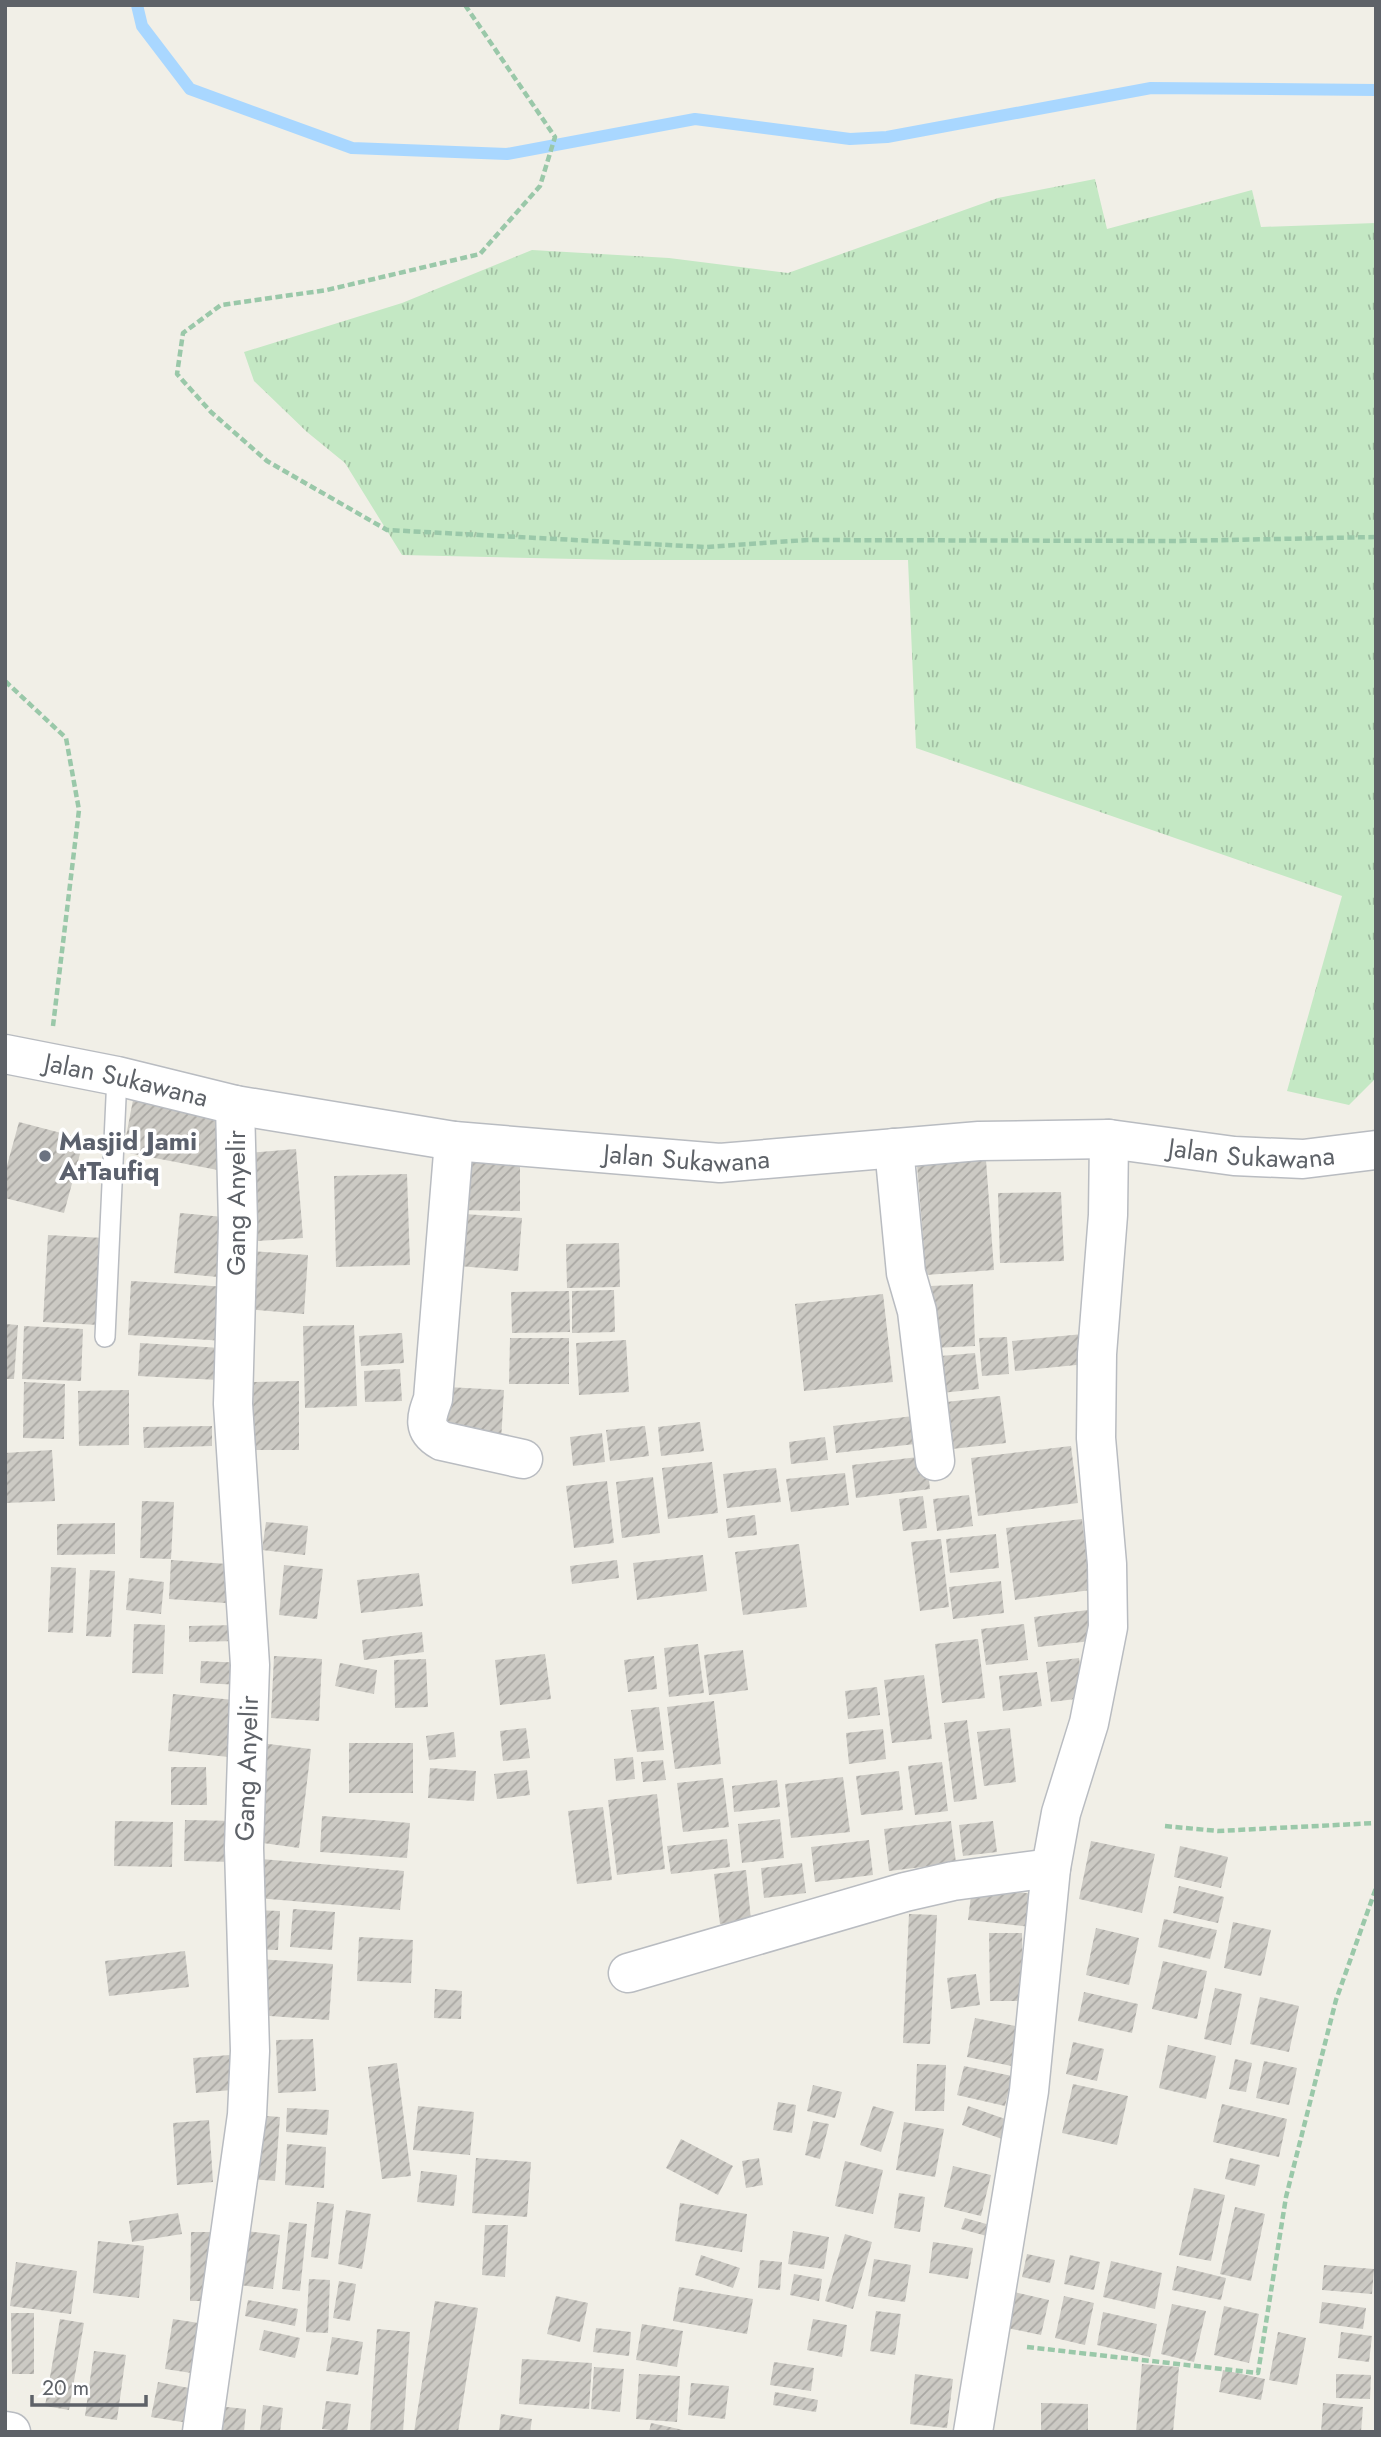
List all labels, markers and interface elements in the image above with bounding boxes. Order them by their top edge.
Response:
street label: Jalan Sukawana [38,1043,212,1117]
place label: Masjid Jami AtTaufiq [58,1122,197,1190]
street label: Jalan Sukawana [1163,1128,1337,1178]
street label: Gang Anyelir [217,1130,255,1276]
street label: Jalan Sukawana [599,1134,771,1182]
marker: Masjid Jami AtTaufiq [37,1148,53,1164]
street label: Gang Anyelir [225,1695,268,1842]
scale bar [32,2364,145,2408]
text: 20 m [42,2373,89,2403]

